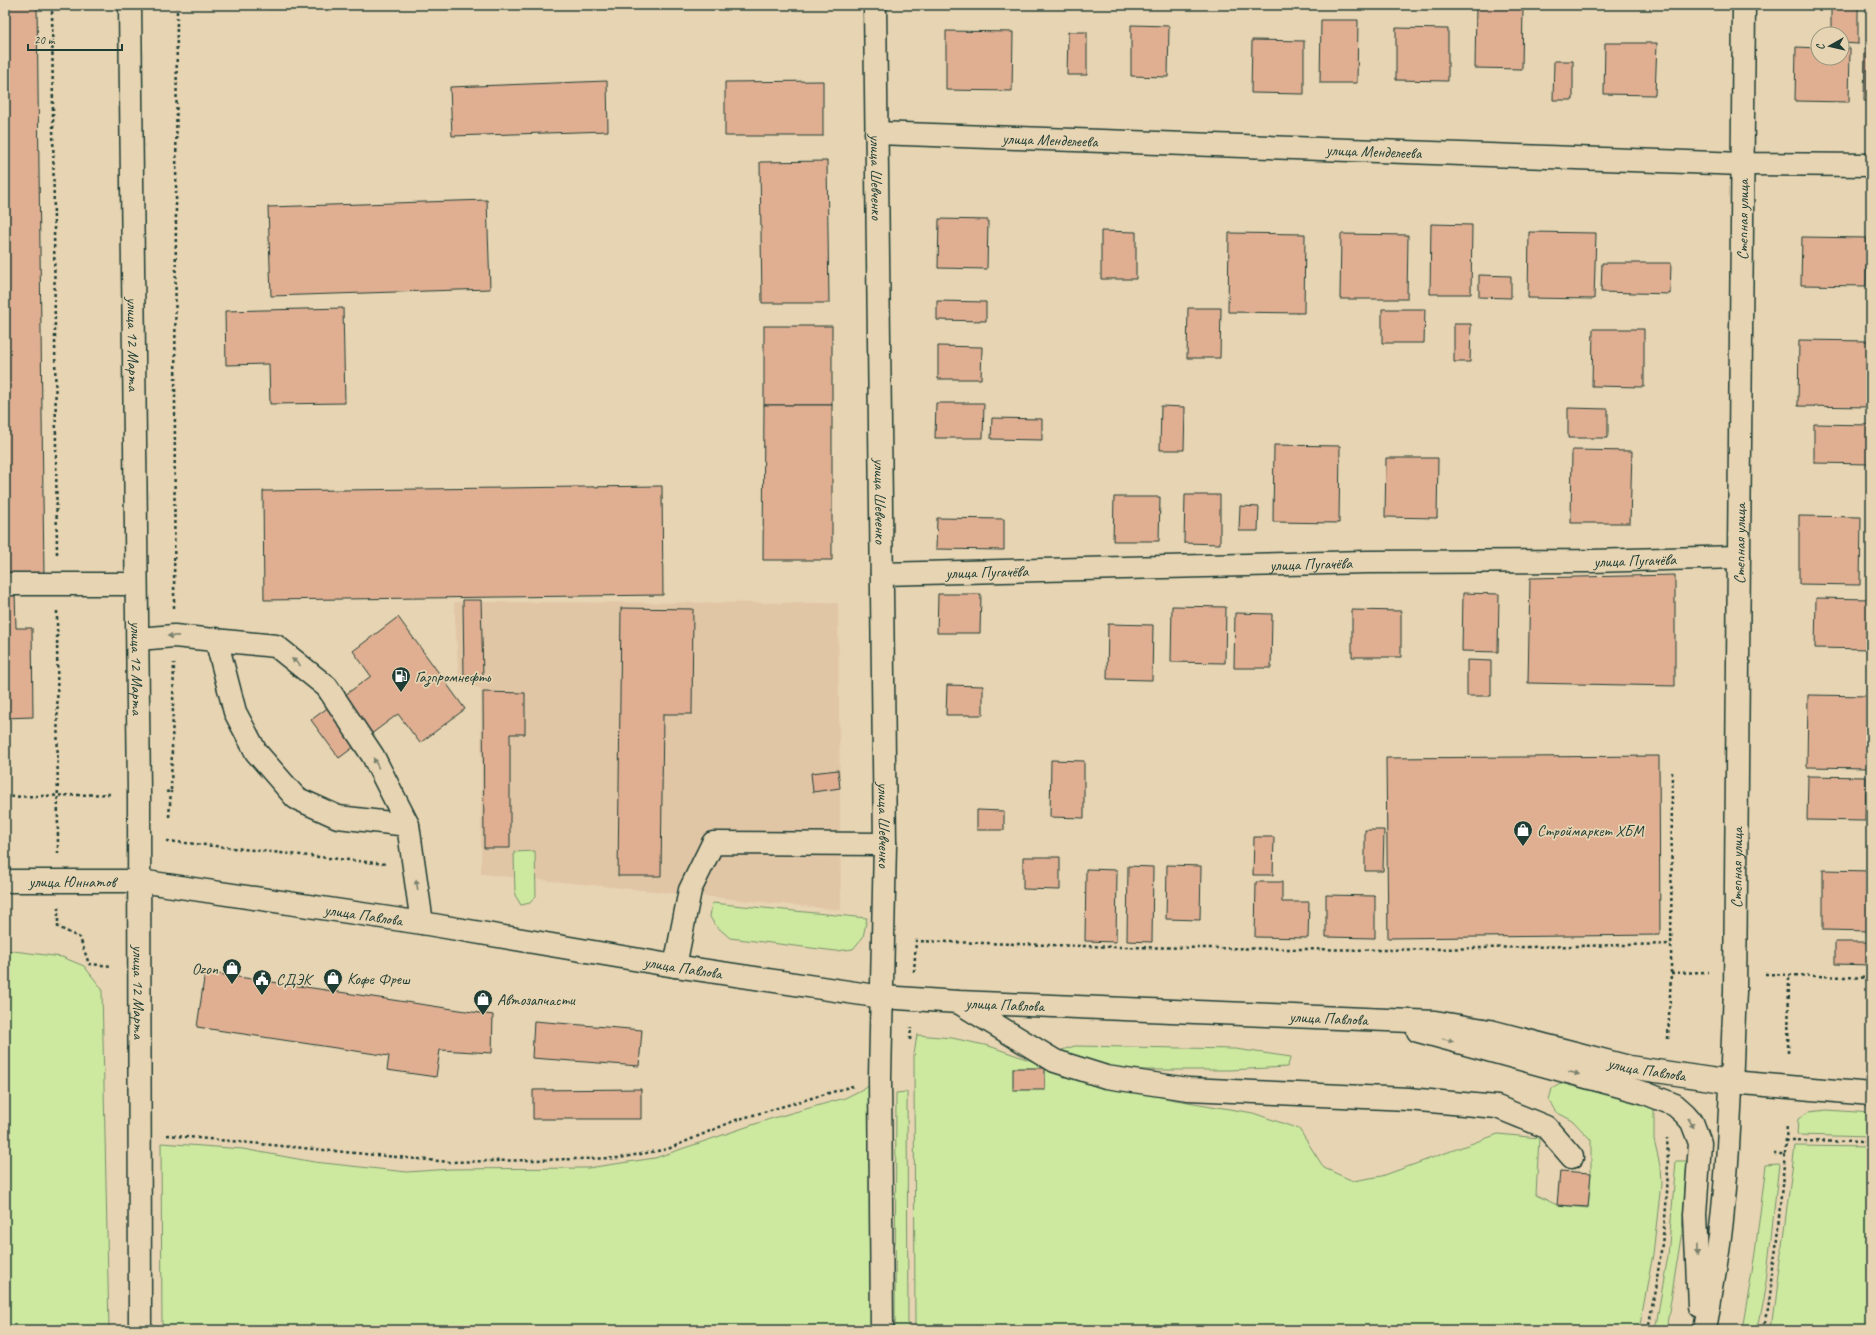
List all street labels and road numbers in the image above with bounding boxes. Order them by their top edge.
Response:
street label: улица Менделеева [1001,128,1099,152]
street label: улица Шевченко [866,133,887,221]
street label: улица Менделеева [1325,140,1423,164]
street label: Степная улица [1733,178,1753,260]
street label: улица 12 Марта [122,296,143,393]
street label: улица Шевченко [869,457,890,545]
street label: Степная улица [1730,502,1750,584]
street label: улица Пугачёва [1592,550,1677,572]
street label: улица Пугачёва [1268,553,1353,575]
street label: улица Пугачёва [944,561,1030,583]
street label: улица 12 Марта [126,620,147,717]
street label: улица Шевченко [873,781,894,869]
street label: Степная улица [1727,826,1748,908]
street label: улица Юннатов [28,872,118,892]
street label: улица Павлова [322,899,405,931]
street label: улица 12 Марта [128,944,148,1040]
street label: улица Павлова [642,952,725,984]
street label: улица Павлова [964,993,1046,1017]
street label: улица Павлова [1288,1007,1370,1030]
street label: улица Павлова [1605,1053,1688,1086]

